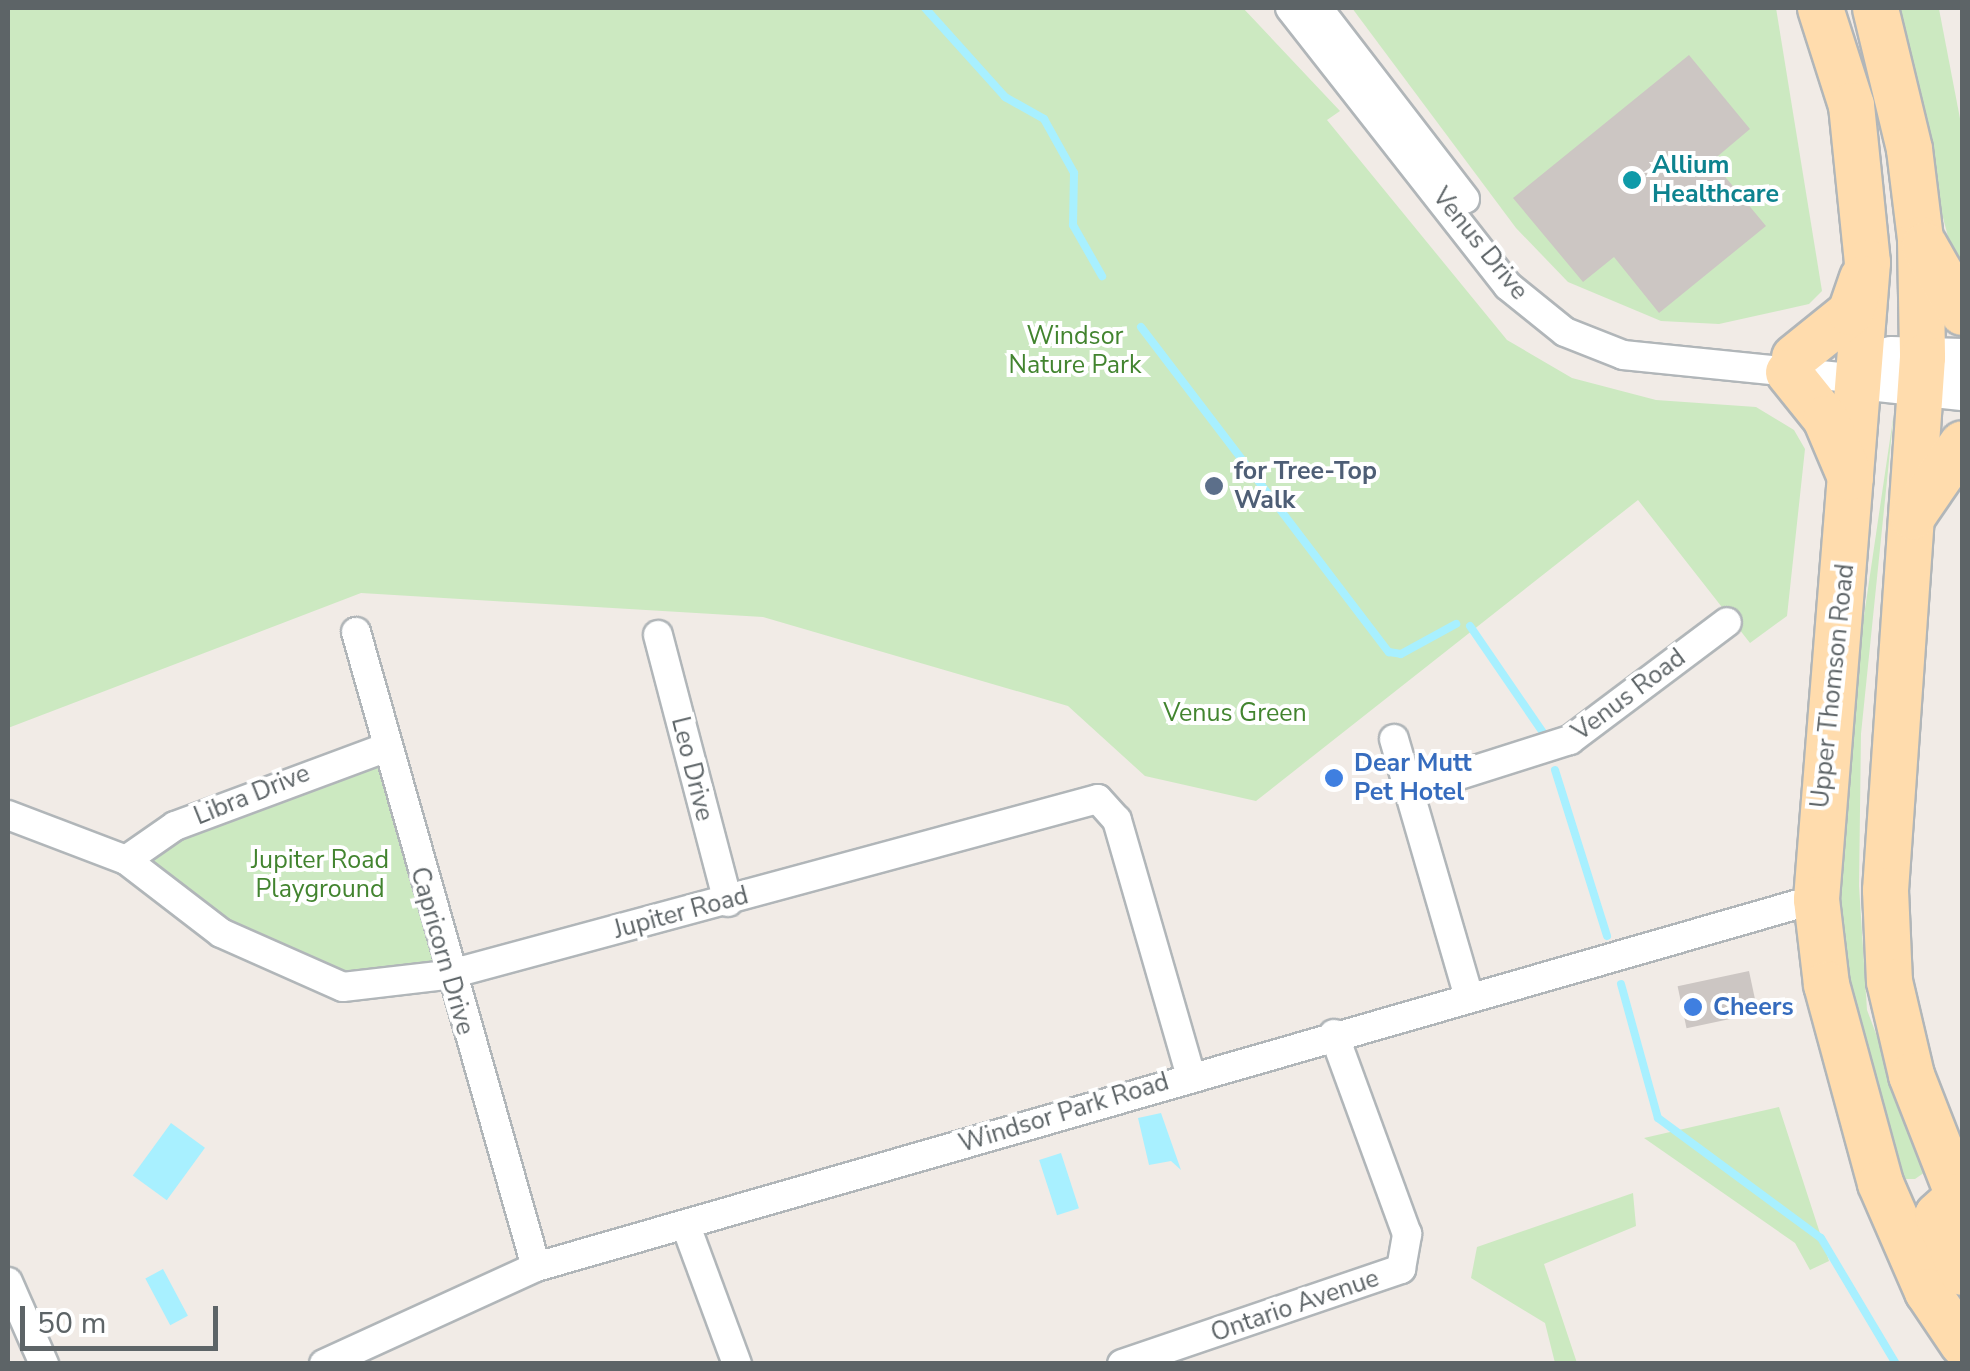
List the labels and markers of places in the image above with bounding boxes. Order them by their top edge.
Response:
place label: Allium Healthcare [1652,151,1779,210]
marker: Allium Healthcare [1621,169,1643,191]
place label: for Tree-Top Walk [1234,457,1377,516]
marker: for Tree-Top Walk [1203,475,1225,497]
place label: Dear Mutt Pet Hotel [1354,749,1471,808]
marker: Dear Mutt Pet Hotel [1323,767,1345,789]
place label: Cheers [1713,992,1794,1022]
marker: Cheers [1682,996,1704,1018]

